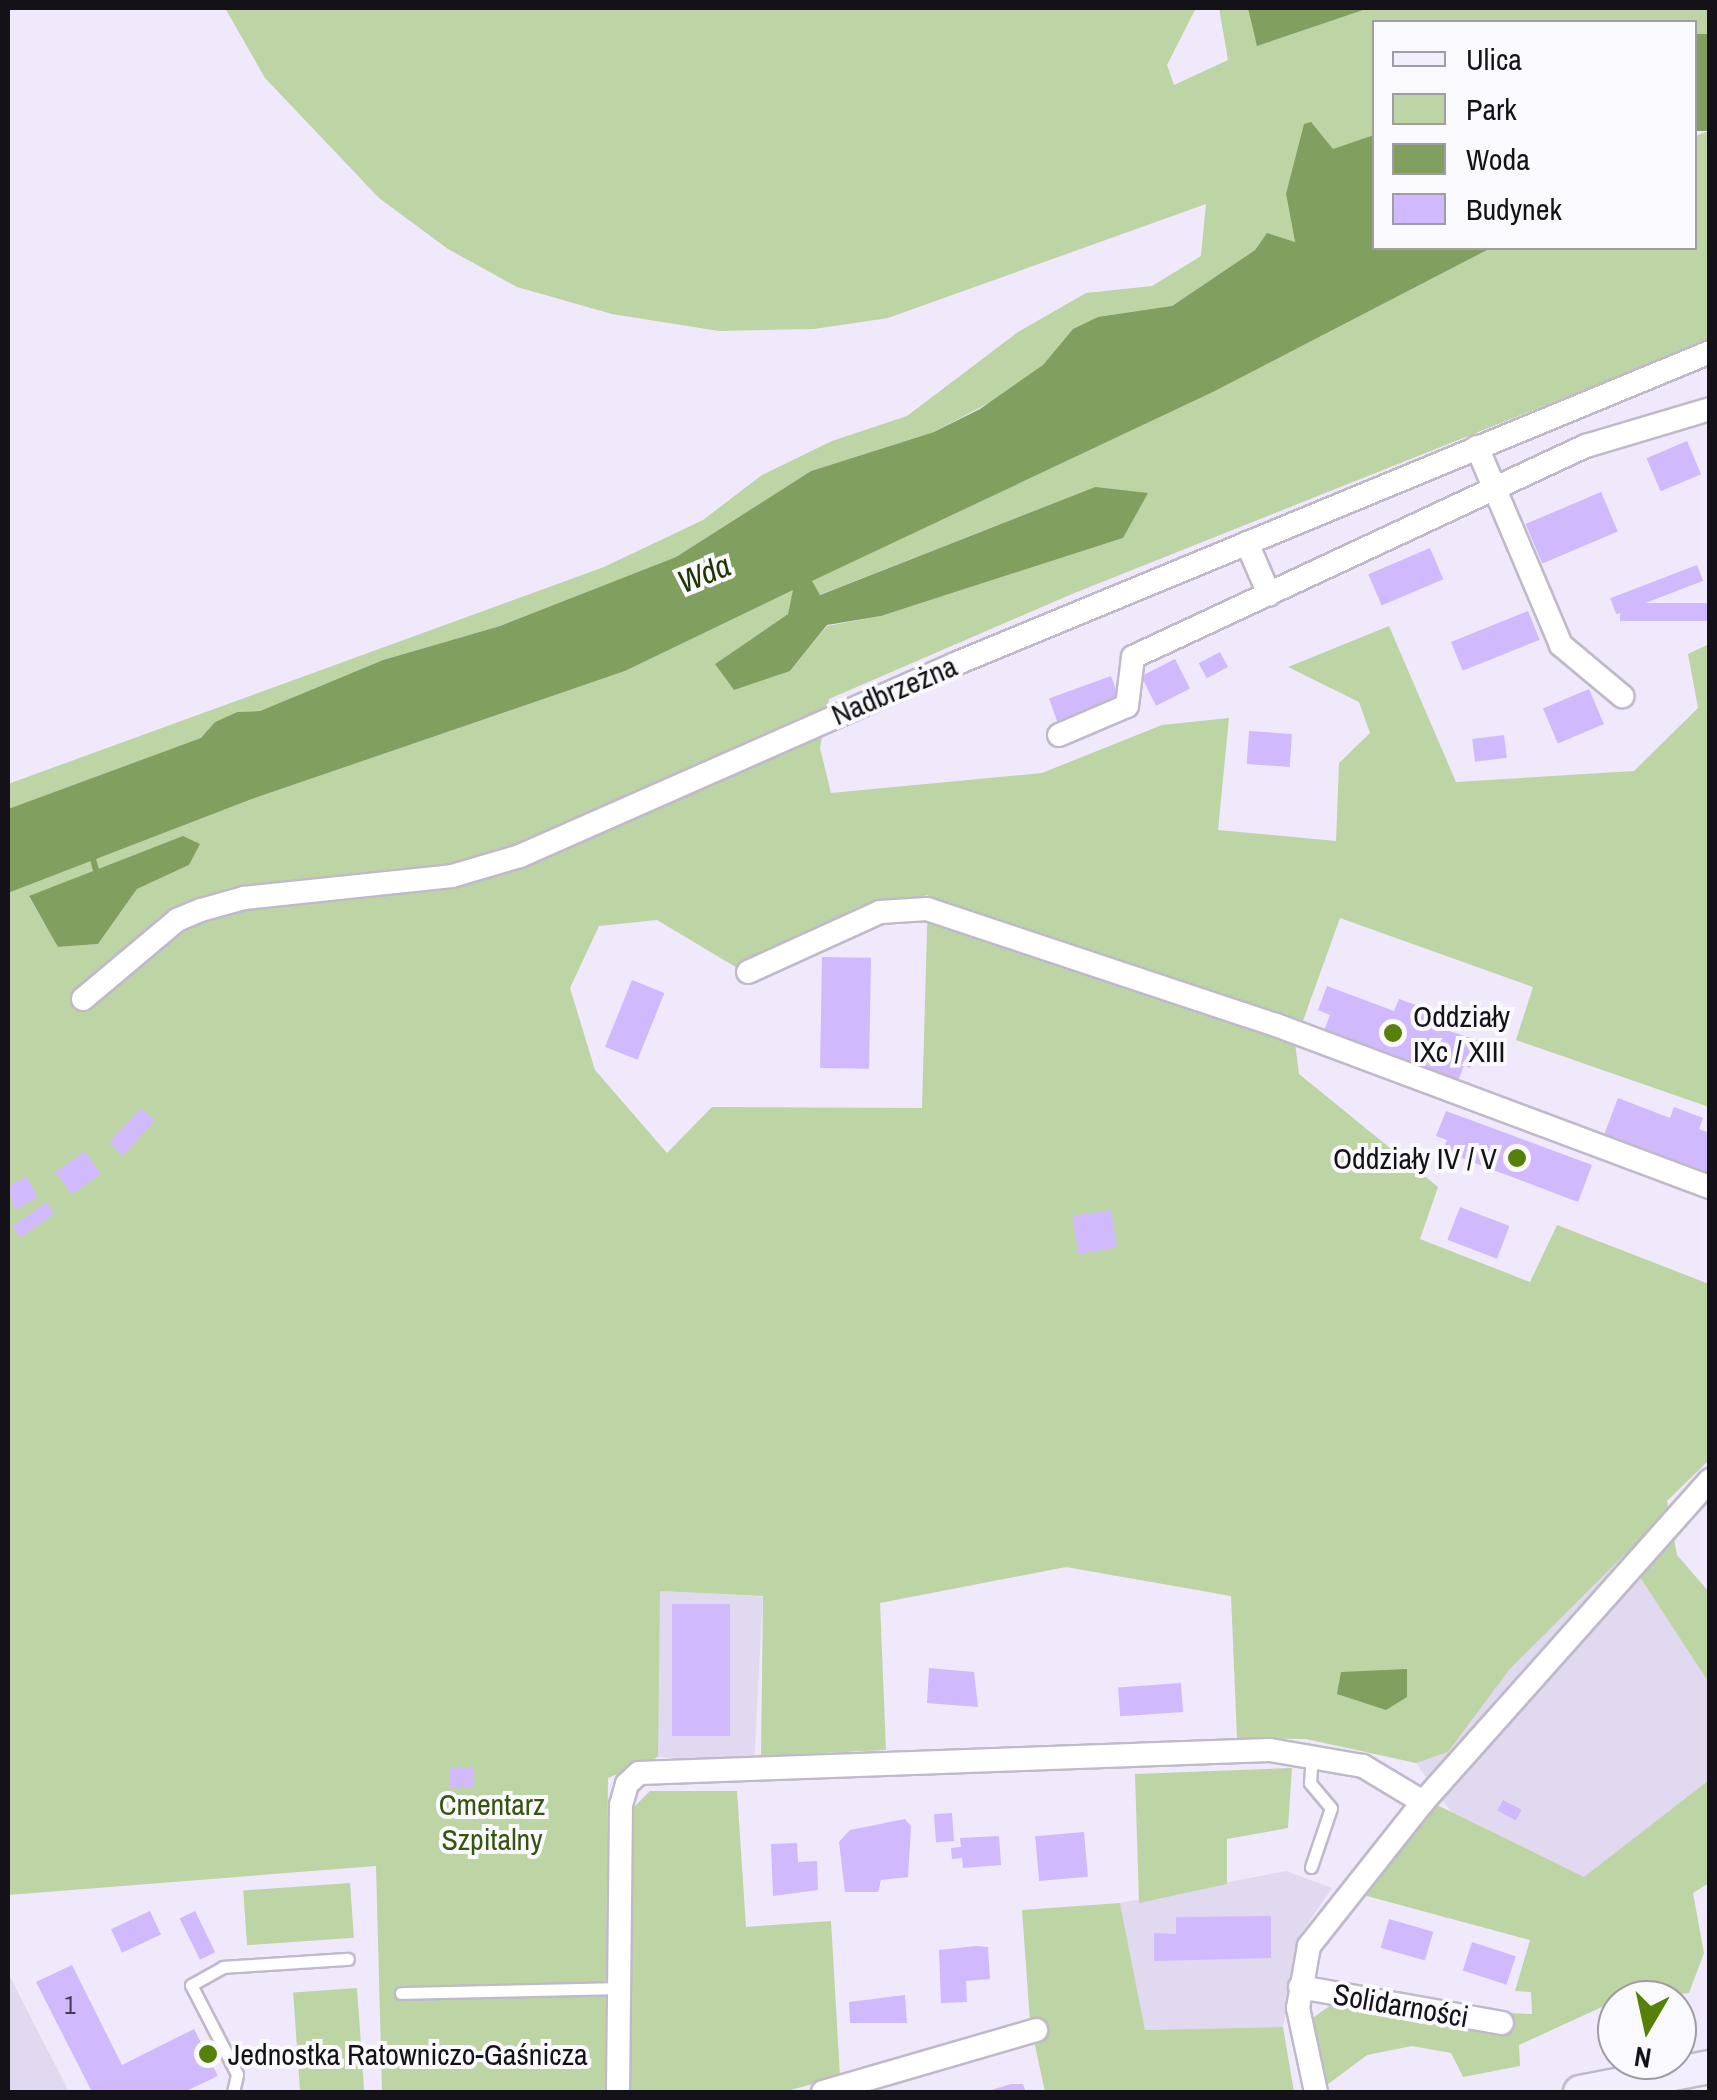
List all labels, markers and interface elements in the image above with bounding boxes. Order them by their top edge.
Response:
legend [1372,20,1697,250]
text: Ulica [1466,39,1522,79]
text: Park [1466,89,1517,129]
text: Woda [1466,139,1530,179]
text: Budynek [1466,189,1562,229]
water label: Wda [672,546,736,602]
street label: Nadbrzeżna [826,648,962,732]
place label: Oddziały IXc / XIII [1413,998,1510,1068]
marker: Oddziały IXc / XIII [1382,1022,1404,1044]
place label: Oddziały IV / V [1333,1140,1497,1176]
marker: Oddziały IV / V [1506,1147,1528,1169]
park label: Cmentarz Szpitalny [439,1786,545,1856]
street label: Solidarności [1331,1975,1471,2035]
north arrow [1597,1980,1697,2080]
house number: 1 [64,1990,76,2020]
place label: Jednostka Ratowniczo-Gaśnicza [228,2036,588,2072]
text: N [1631,2038,1654,2078]
marker: Jednostka Ratowniczo-Gaśnicza [197,2043,219,2065]

